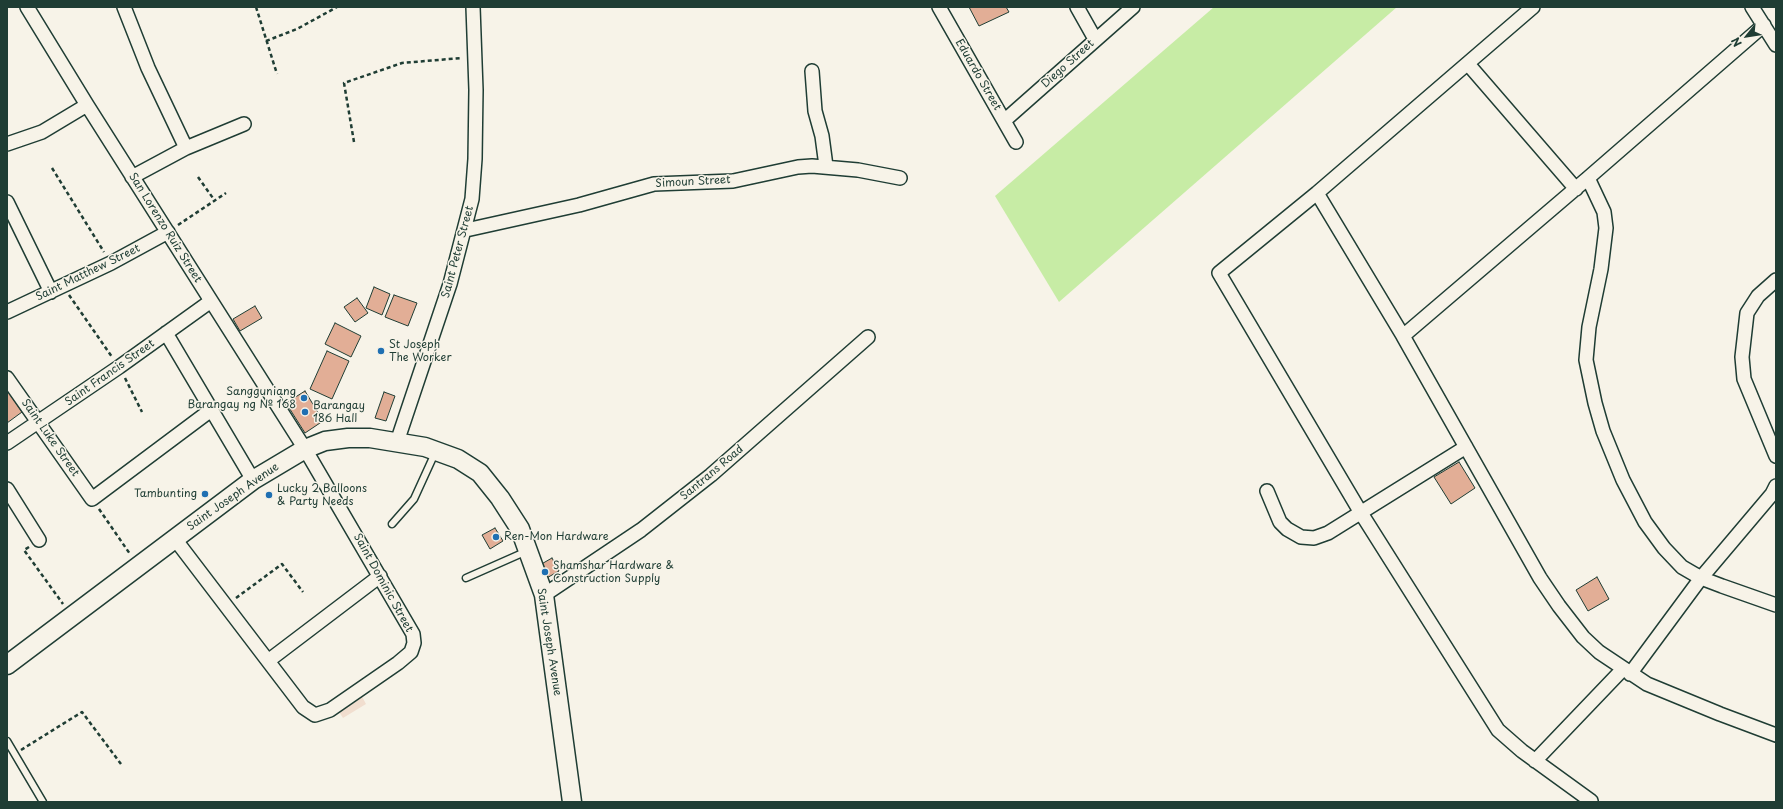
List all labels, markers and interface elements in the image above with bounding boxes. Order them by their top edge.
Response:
north arrow [1727,16,1767,56]
text: N [1727,34,1746,50]
street label: Eduardo Street [952,37,1004,113]
street label: Diego Street [1039,37,1097,91]
street label: San Lorenzo Ruiz Street [126,171,204,285]
street label: Simoun Street [655,173,731,191]
street label: Saint Peter Street [439,204,477,300]
street label: Saint Matthew Street [34,242,142,304]
street label: Saint Francis Street [63,337,157,409]
place label: St Joseph The Worker [389,338,451,364]
marker: St Joseph The Worker [376,346,386,356]
place label: Sangguniang Barangay ng № 168 [188,385,296,411]
marker: Sangguniang Barangay ng № 168 [299,393,309,403]
street label: Saint Luke Street [18,397,82,479]
place label: Barangay 186 Hall [313,399,365,425]
marker: Barangay 186 Hall [300,407,310,417]
street label: Santrans Road [678,443,746,503]
street label: Saint Joseph Avenue [185,460,281,534]
place label: Lucky 2 Balloons & Party Needs [277,482,367,508]
place label: Tambunting [134,487,197,501]
marker: Tambunting [200,489,210,499]
marker: Lucky 2 Balloons & Party Needs [264,490,274,500]
place label: Ren-Mon Hardware [504,530,609,544]
street label: Saint Dominic Street [350,531,416,635]
marker: Ren-Mon Hardware [491,532,501,542]
place label: Shamshar Hardware & Construction Supply [553,559,674,585]
marker: Shamshar Hardware & Construction Supply [540,567,550,577]
street label: Saint Joseph Avenue [534,587,564,697]

